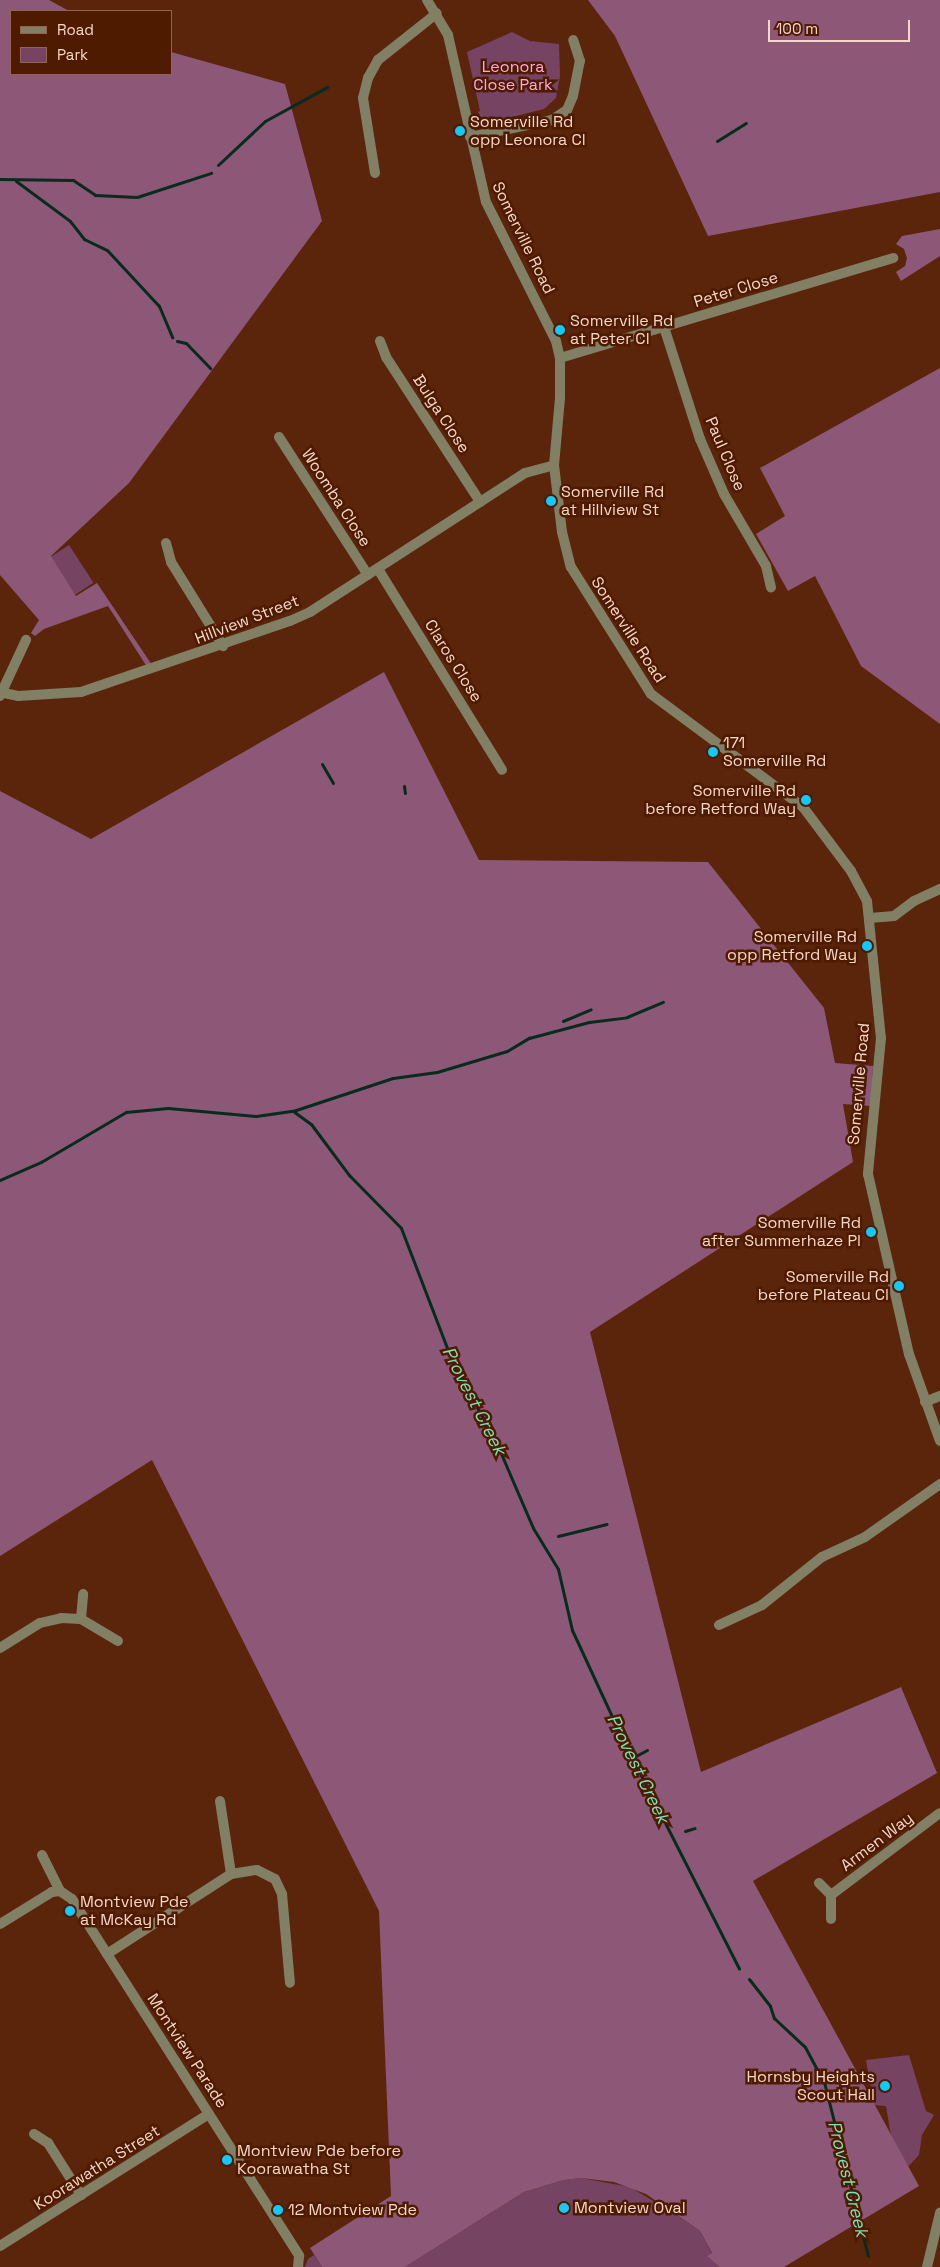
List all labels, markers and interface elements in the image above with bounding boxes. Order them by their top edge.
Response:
legend [10,10,172,75]
scale bar [770,10,912,42]
text: 100 m [776,19,818,38]
text: Road [57,20,94,39]
text: Park [57,45,88,64]
park label: Leonora Close Park [473,57,553,95]
place label: Somerville Rd opp Leonora Cl [470,112,586,150]
marker: Somerville Rd opp Leonora Cl [454,125,466,137]
street label: Somerville Road [488,179,558,297]
street label: Peter Close [692,268,780,312]
place label: Somerville Rd at Peter Cl [570,311,673,349]
marker: Somerville Rd at Peter Cl [554,324,566,336]
street label: Bulga Close [408,371,474,457]
street label: Paul Close [701,414,749,494]
street label: Woomba Close [297,445,375,551]
place label: Somerville Rd at Hillview St [561,482,664,520]
marker: Somerville Rd at Hillview St [545,495,557,507]
street label: Somerville Road [587,574,669,686]
street label: Hillview Street [192,591,302,649]
street label: Claros Close [420,616,486,706]
place label: 171 Somerville Rd [723,733,826,771]
marker: 171 Somerville Rd [707,746,719,758]
place label: Somerville Rd before Retford Way [645,781,796,819]
marker: Somerville Rd before Retford Way [800,794,812,806]
place label: Somerville Rd opp Retford Way [727,927,857,965]
marker: Somerville Rd opp Retford Way [861,940,873,952]
street label: Somerville Road [844,1022,874,1146]
place label: Somerville Rd after Summerhaze Pl [702,1213,861,1251]
marker: Somerville Rd after Summerhaze Pl [865,1226,877,1238]
place label: Somerville Rd before Plateau Cl [758,1267,889,1305]
marker: Somerville Rd before Plateau Cl [893,1280,905,1292]
water label: Provest Creek [437,1343,511,1459]
water label: Provest Creek [602,1711,674,1827]
street label: Armen Way [837,1808,917,1876]
place label: Montview Pde at McKay Rd [80,1892,189,1930]
marker: Montview Pde at McKay Rd [64,1905,76,1917]
street label: Montview Parade [143,1990,231,2112]
place label: Hornsby Heights Scout Hall [747,2067,875,2105]
marker: Hornsby Heights Scout Hall [879,2080,891,2092]
water label: Provest Creek [823,2119,873,2239]
street label: Koorawatha Street [31,2122,163,2214]
place label: Montview Pde before Koorawatha St [237,2141,401,2179]
marker: Montview Pde before Koorawatha St [221,2154,233,2166]
place label: Montview Oval [574,2198,686,2218]
place label: 12 Montview Pde [288,2200,417,2220]
marker: Montview Oval [558,2202,570,2214]
marker: 12 Montview Pde [272,2204,284,2216]

